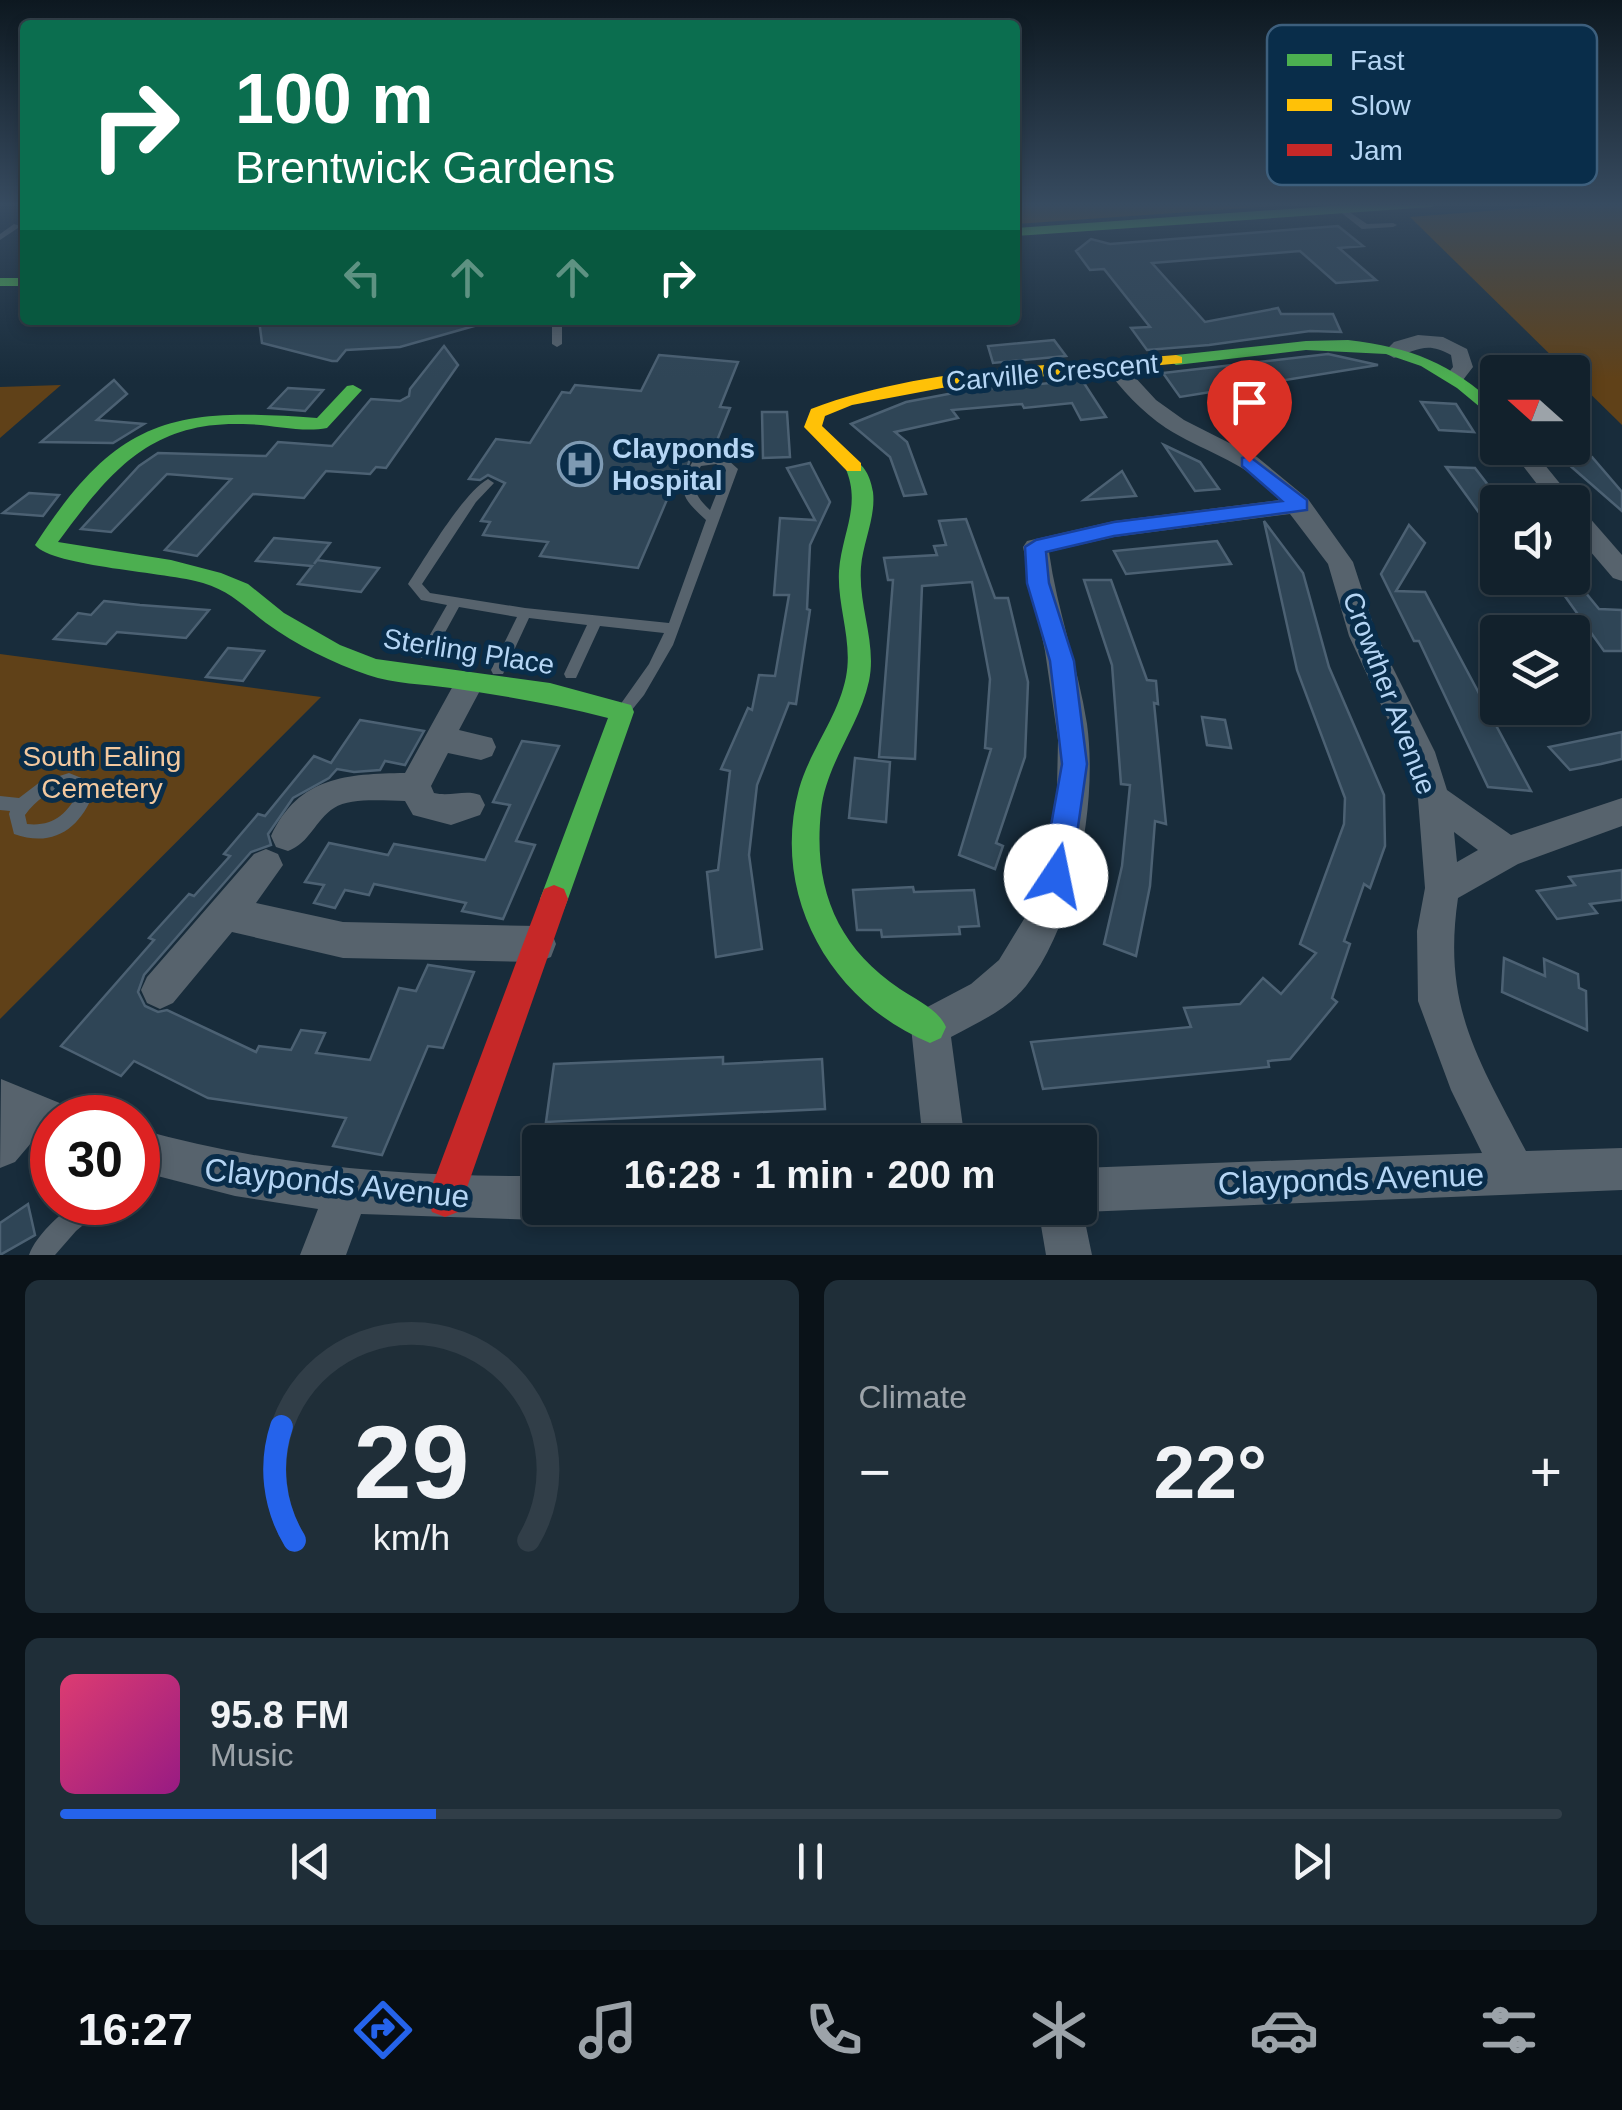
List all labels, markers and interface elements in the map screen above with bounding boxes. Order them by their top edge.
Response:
legend [1267,25,1597,185]
text: Fast [1350,45,1405,76]
icon: right [70,60,200,190]
text: 100 m [235,60,433,138]
text: Slow [1350,90,1411,121]
text: Jam [1350,135,1403,166]
text: Brentwick Gardens [235,142,615,193]
icon: left [335,250,390,305]
icon: ahead [440,250,495,305]
icon: ahead [545,250,600,305]
icon: right [650,250,705,305]
street label: Carville Crescent [945,348,1160,397]
north arrow [1480,355,1590,465]
map controls [1480,355,1590,725]
pin [1207,360,1292,463]
icon: arrive [1222,375,1277,430]
place label: Clayponds Hospital [612,433,755,496]
hospital icon: Clayponds Hospital [557,441,603,487]
button: sound [1480,485,1590,595]
street label: Crowther Avenue [1337,588,1442,799]
button: layers [1480,615,1590,725]
street label: Sterling Place [381,623,557,680]
park label: South Ealing Cemetery [23,741,181,804]
position arrow [1004,824,1108,928]
speed limit sign: 30 [30,1095,160,1225]
street label: Clayponds Avenue [203,1151,471,1215]
text: 16:28 · 1 min · 200 m [624,1154,995,1196]
street label: Clayponds Avenue [1217,1156,1485,1202]
text: Climate [859,1379,967,1415]
text: 29 [354,1404,470,1520]
text: 22° [1154,1430,1267,1514]
text: − [859,1441,891,1503]
text: + [1530,1441,1562,1503]
text: km/h [373,1518,450,1558]
text: 95.8 FM [210,1694,349,1736]
text: Music [210,1737,294,1773]
icon: previous [283,1834,338,1889]
icon: pause [783,1834,838,1889]
icon: next [1284,1834,1339,1889]
icon: directions [348,1995,418,2065]
icon: music [573,1995,643,2065]
icon: phone [799,1995,869,2065]
icon: climate [1024,1995,1094,2065]
icon: car [1249,1995,1319,2065]
icon: filters [1474,1995,1544,2065]
text: 16:27 [78,2004,193,2055]

